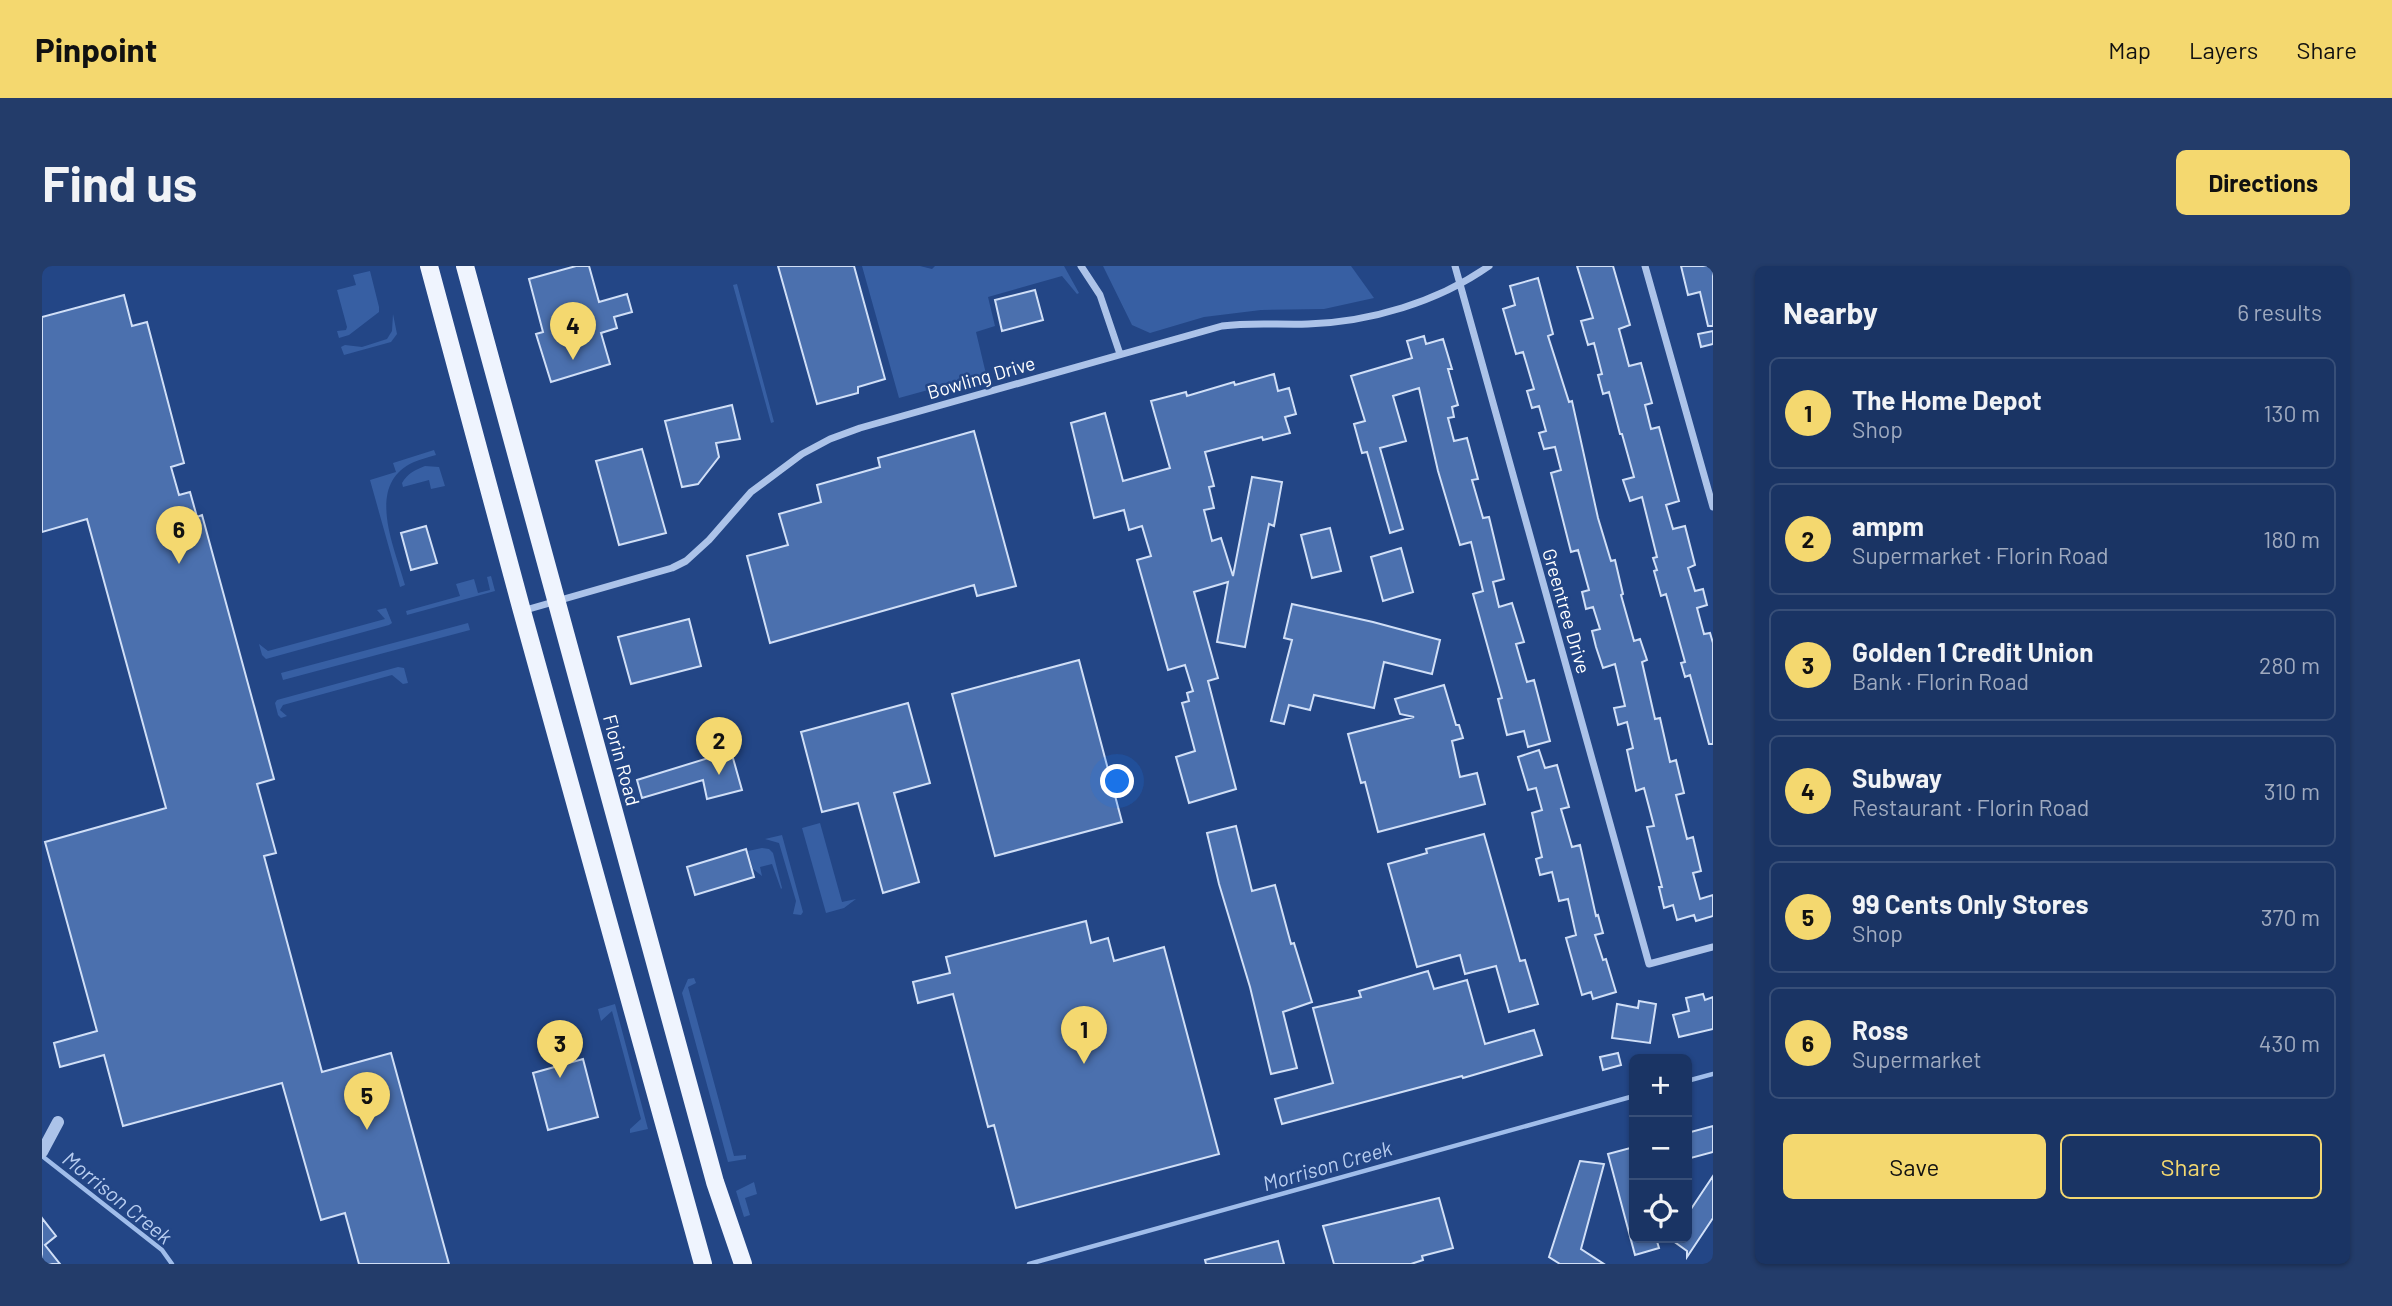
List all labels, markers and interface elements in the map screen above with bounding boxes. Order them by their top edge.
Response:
text: Pinpoint [35,29,157,69]
text: Map [2108,35,2151,64]
text: Layers [2189,35,2258,64]
text: Share [2296,35,2357,64]
button: Directions [2176,150,2350,215]
text: Find us [42,153,197,212]
text: Nearby [1783,294,1878,330]
text: 6 results [2237,298,2322,326]
pin: 4 [550,302,596,360]
street label: Bowling Drive [924,351,1038,403]
text: The Home Depot [1852,384,2042,415]
text: 1 [1804,399,1812,427]
text: 130 m [2263,399,2320,427]
text: Shop [1852,415,1903,443]
pin: 6 [156,506,202,564]
text: ampm [1852,510,1924,541]
text: 2 [1802,525,1814,553]
text: 180 m [2263,525,2320,553]
text: Supermarket · Florin Road [1852,541,2109,569]
street label: Greentree Drive [1538,546,1596,676]
text: Golden 1 Credit Union [1852,636,2093,667]
text: 3 [1802,651,1814,679]
text: 280 m [2259,651,2320,679]
text: Bank · Florin Road [1852,667,2029,695]
street label: Florin Road [599,712,645,808]
pin: 2 [696,717,742,775]
text: Subway [1852,762,1942,793]
your location [1100,764,1134,798]
text: 4 [1801,777,1815,805]
text: 310 m [2264,777,2320,805]
text: Restaurant · Florin Road [1852,793,2089,821]
text: 99 Cents Only Stores [1852,888,2089,919]
text: 5 [1802,903,1814,931]
text: 370 m [2261,903,2320,931]
text: Shop [1852,919,1903,947]
pin: 1 [1061,1006,1107,1064]
text: Ross [1852,1014,1908,1045]
pin: 3 [537,1020,583,1078]
text: 6 [1802,1029,1814,1057]
text: 430 m [2259,1029,2320,1057]
text: Supermarket [1852,1045,1982,1073]
map controls [1629,1054,1692,1243]
button: + [1629,1054,1692,1117]
pin: 5 [344,1072,390,1130]
button: − [1629,1117,1692,1180]
water label: Morrison Creek [1259,1134,1395,1195]
button: Save [1783,1134,2046,1199]
button: Share [2060,1134,2322,1199]
water label: Morrison Creek [58,1145,178,1249]
button: locate [1629,1180,1692,1243]

